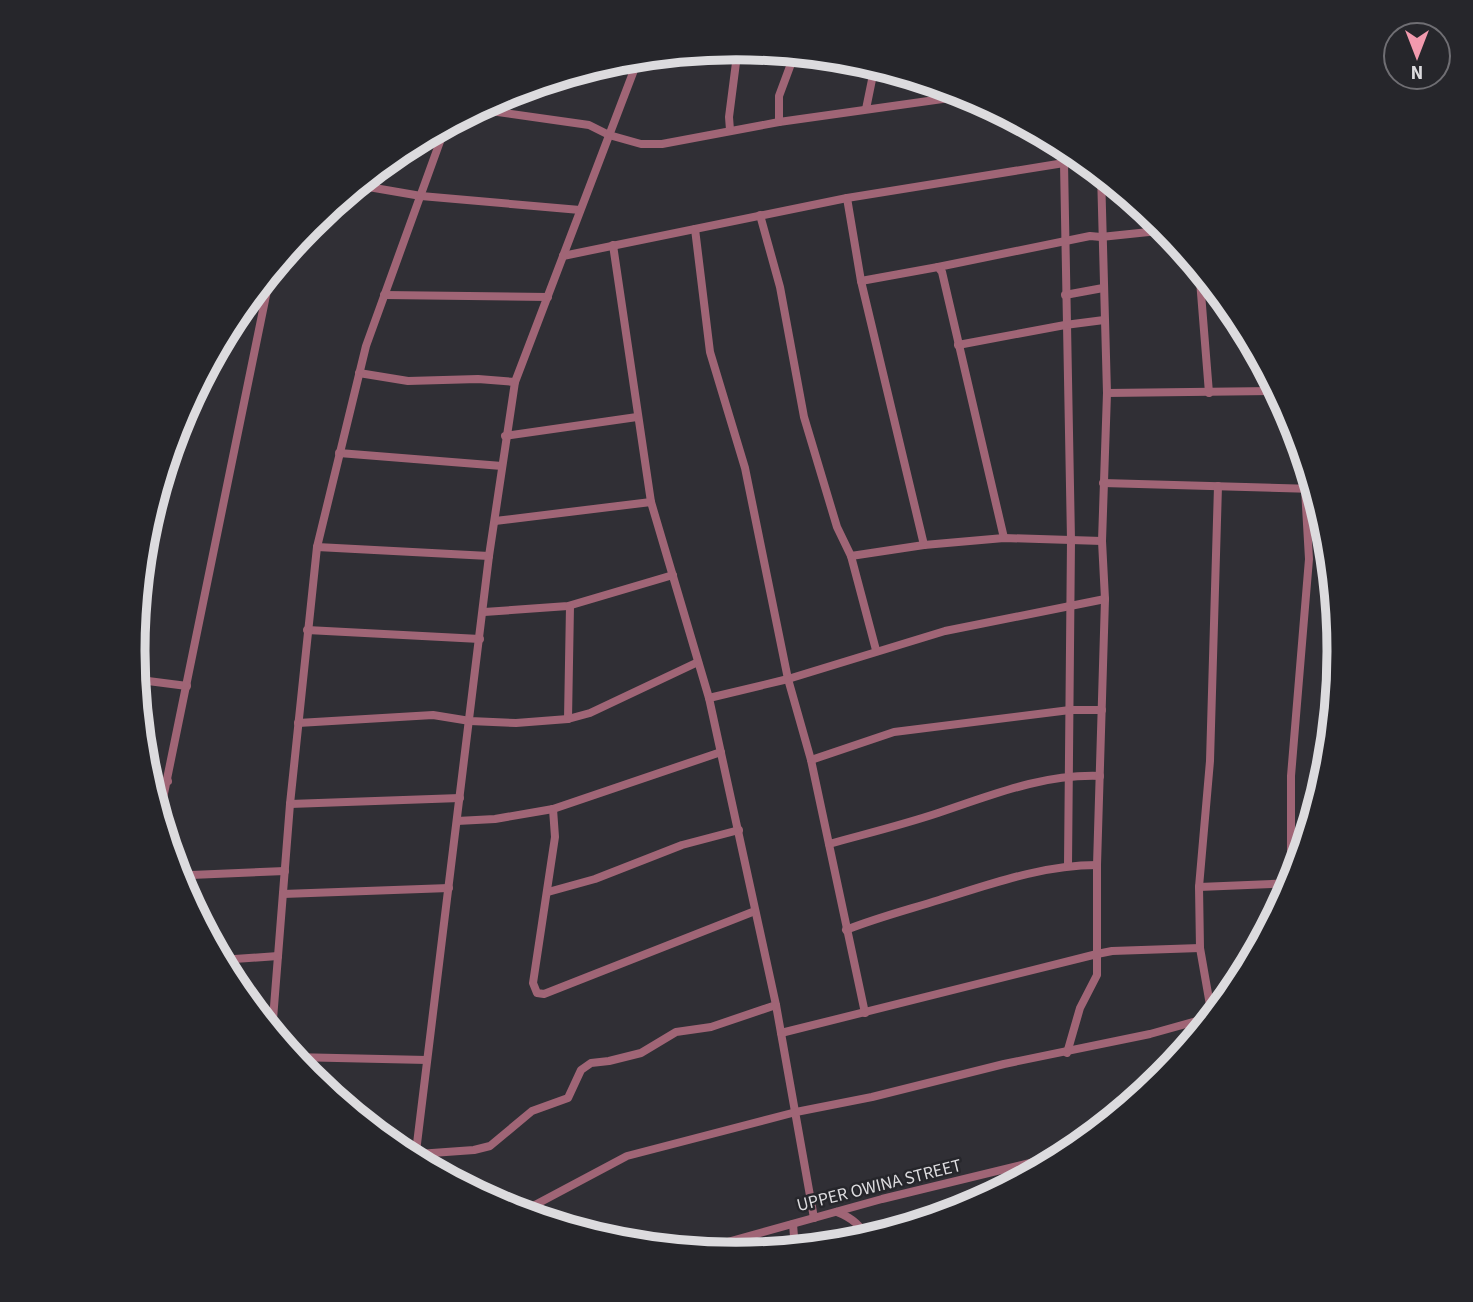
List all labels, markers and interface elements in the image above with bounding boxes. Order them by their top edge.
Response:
north arrow [1382,21,1452,91]
text: N [1411,58,1423,85]
street label: UPPER OWINA STREET [794,1153,964,1218]

